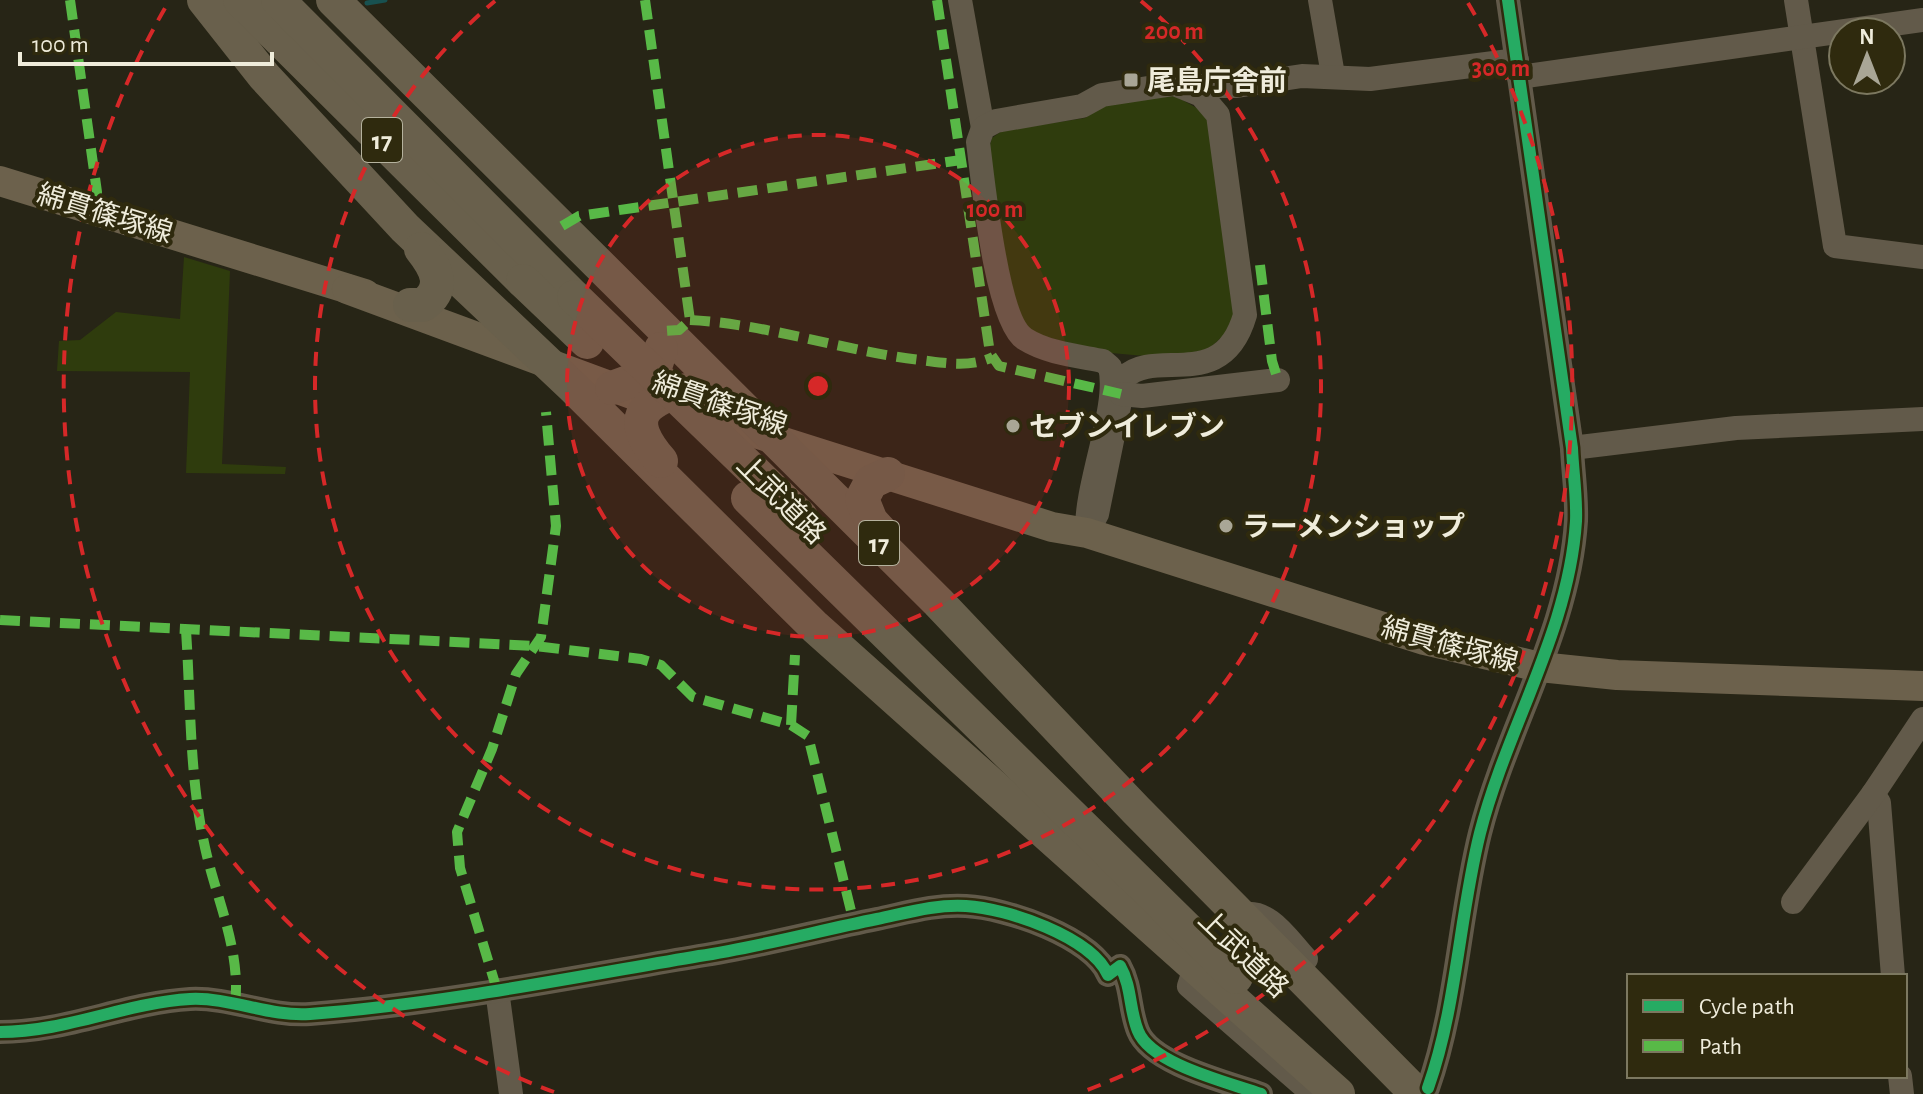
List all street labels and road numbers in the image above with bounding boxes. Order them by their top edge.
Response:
road number: 17 [362,118,402,162]
street label: 綿貫篠塚線 [33,179,176,249]
street label: 綿貫篠塚線 [649,367,791,441]
street label: 上武道路 [731,449,832,550]
road number: 17 [859,521,899,565]
street label: 綿貫篠塚線 [1378,612,1521,678]
street label: 上武道路 [1193,904,1294,1003]

